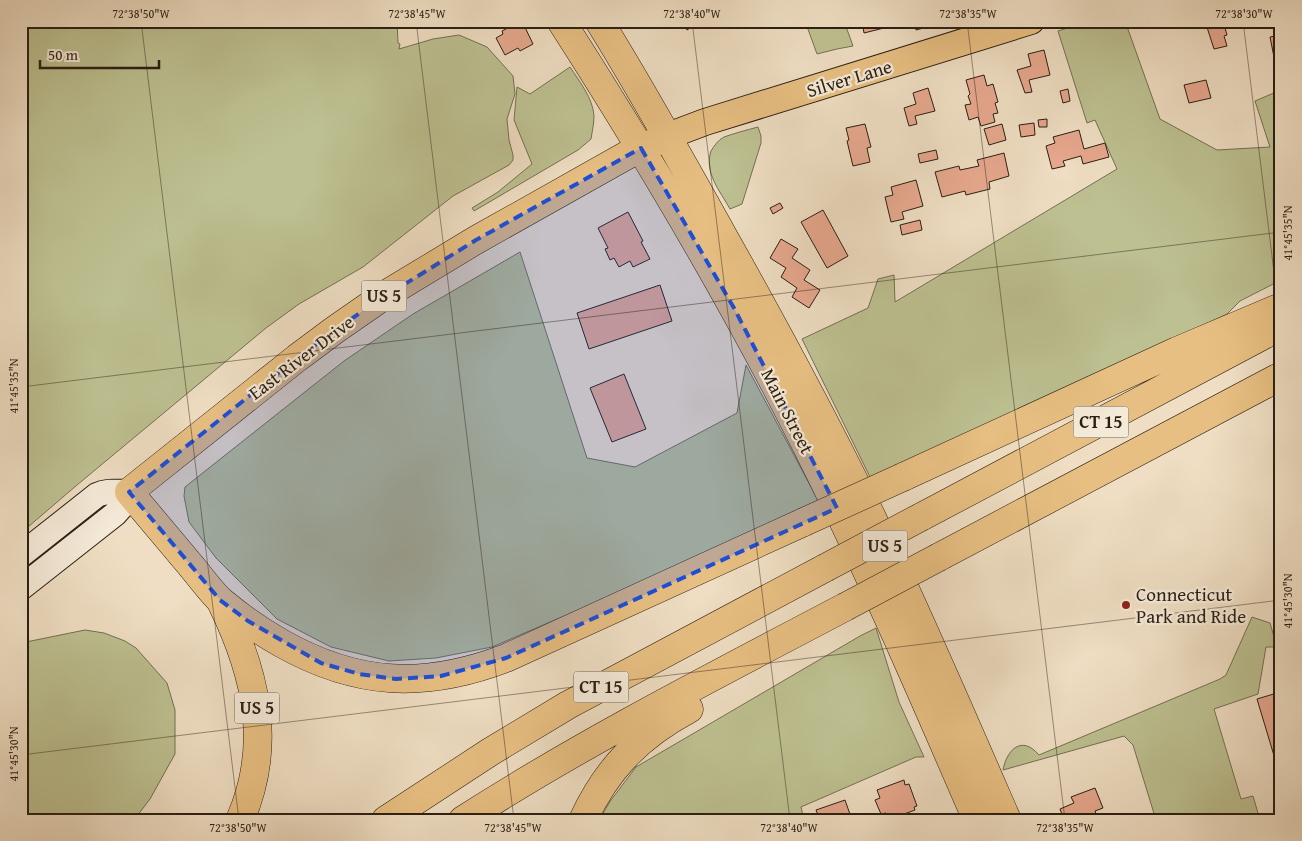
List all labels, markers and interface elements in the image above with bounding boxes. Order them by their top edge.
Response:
text: 72°38'50"W [112,5,171,22]
text: 72°38'45"W [388,5,447,22]
text: 72°38'40"W [663,5,722,22]
text: 72°38'35"W [939,5,998,22]
text: 72°38'30"W [1215,5,1274,22]
scale bar [40,38,159,70]
text: 50 m [48,44,79,65]
street label: Silver Lane [803,52,895,104]
text: 41°45'35"N [1279,205,1296,261]
road number: US 5 [362,280,406,312]
street label: East River Drive [242,308,360,406]
text: 41°45'35"N [5,358,22,414]
street label: Main Street [754,363,822,459]
road number: CT 15 [1074,407,1128,438]
road number: US 5 [862,530,908,562]
text: 41°45'30"N [1279,573,1296,629]
place label: Connecticut Park and Ride [1136,580,1246,630]
marker: Connecticut Park and Ride [1120,599,1132,611]
road number: CT 15 [574,672,628,702]
road number: US 5 [234,692,280,724]
text: 41°45'30"N [5,726,22,782]
text: 72°38'50"W [209,819,268,836]
text: 72°38'45"W [484,819,543,836]
text: 72°38'40"W [760,819,819,836]
text: 72°38'35"W [1036,819,1095,836]

